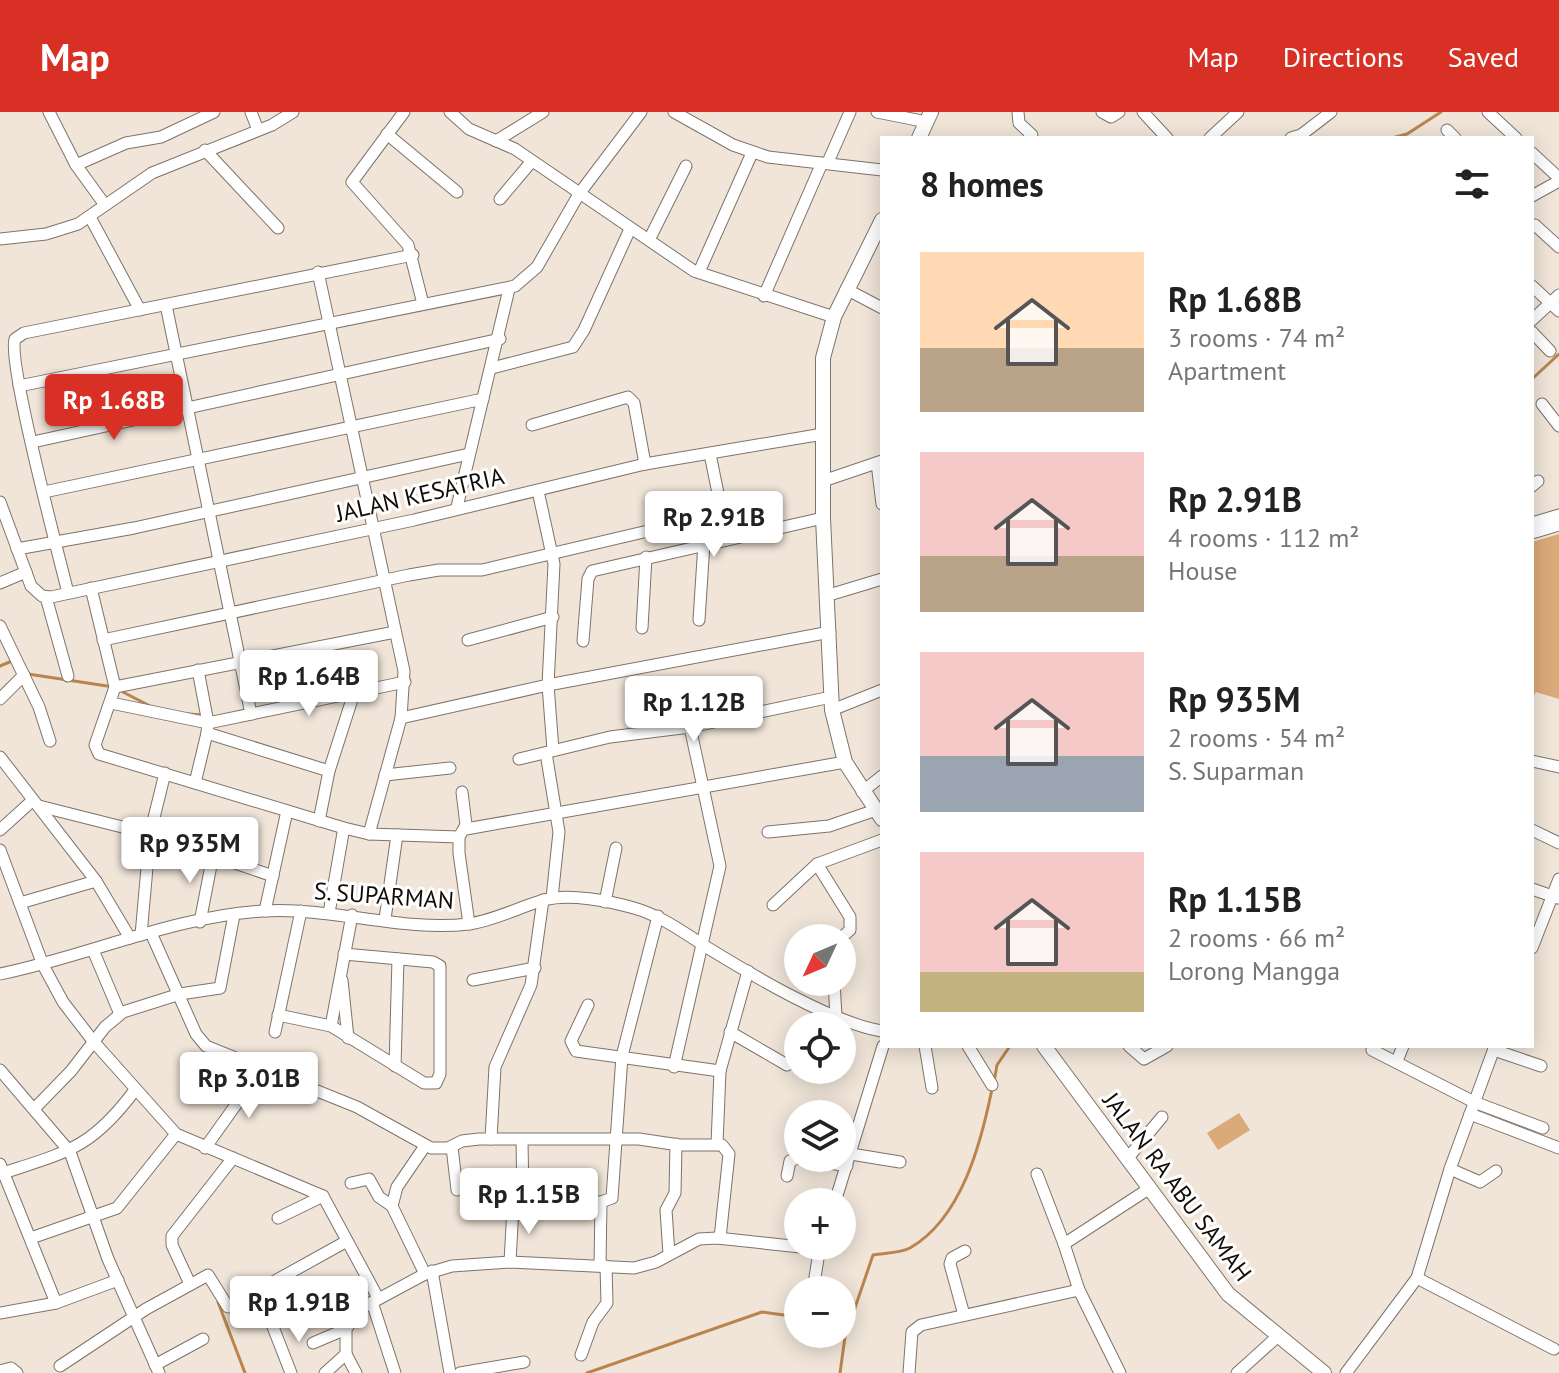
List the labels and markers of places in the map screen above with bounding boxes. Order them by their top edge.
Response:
pin: Rp 1.68B [31,374,197,442]
pin: Rp 2.91B [631,491,797,559]
pin: Rp 1.64B [226,650,392,718]
pin: Rp 1.12B [611,676,777,744]
pin: Rp 935M [116,817,264,885]
pin: Rp 3.01B [166,1052,332,1120]
pin: Rp 1.15B [446,1168,612,1236]
pin: Rp 1.91B [216,1276,382,1344]

